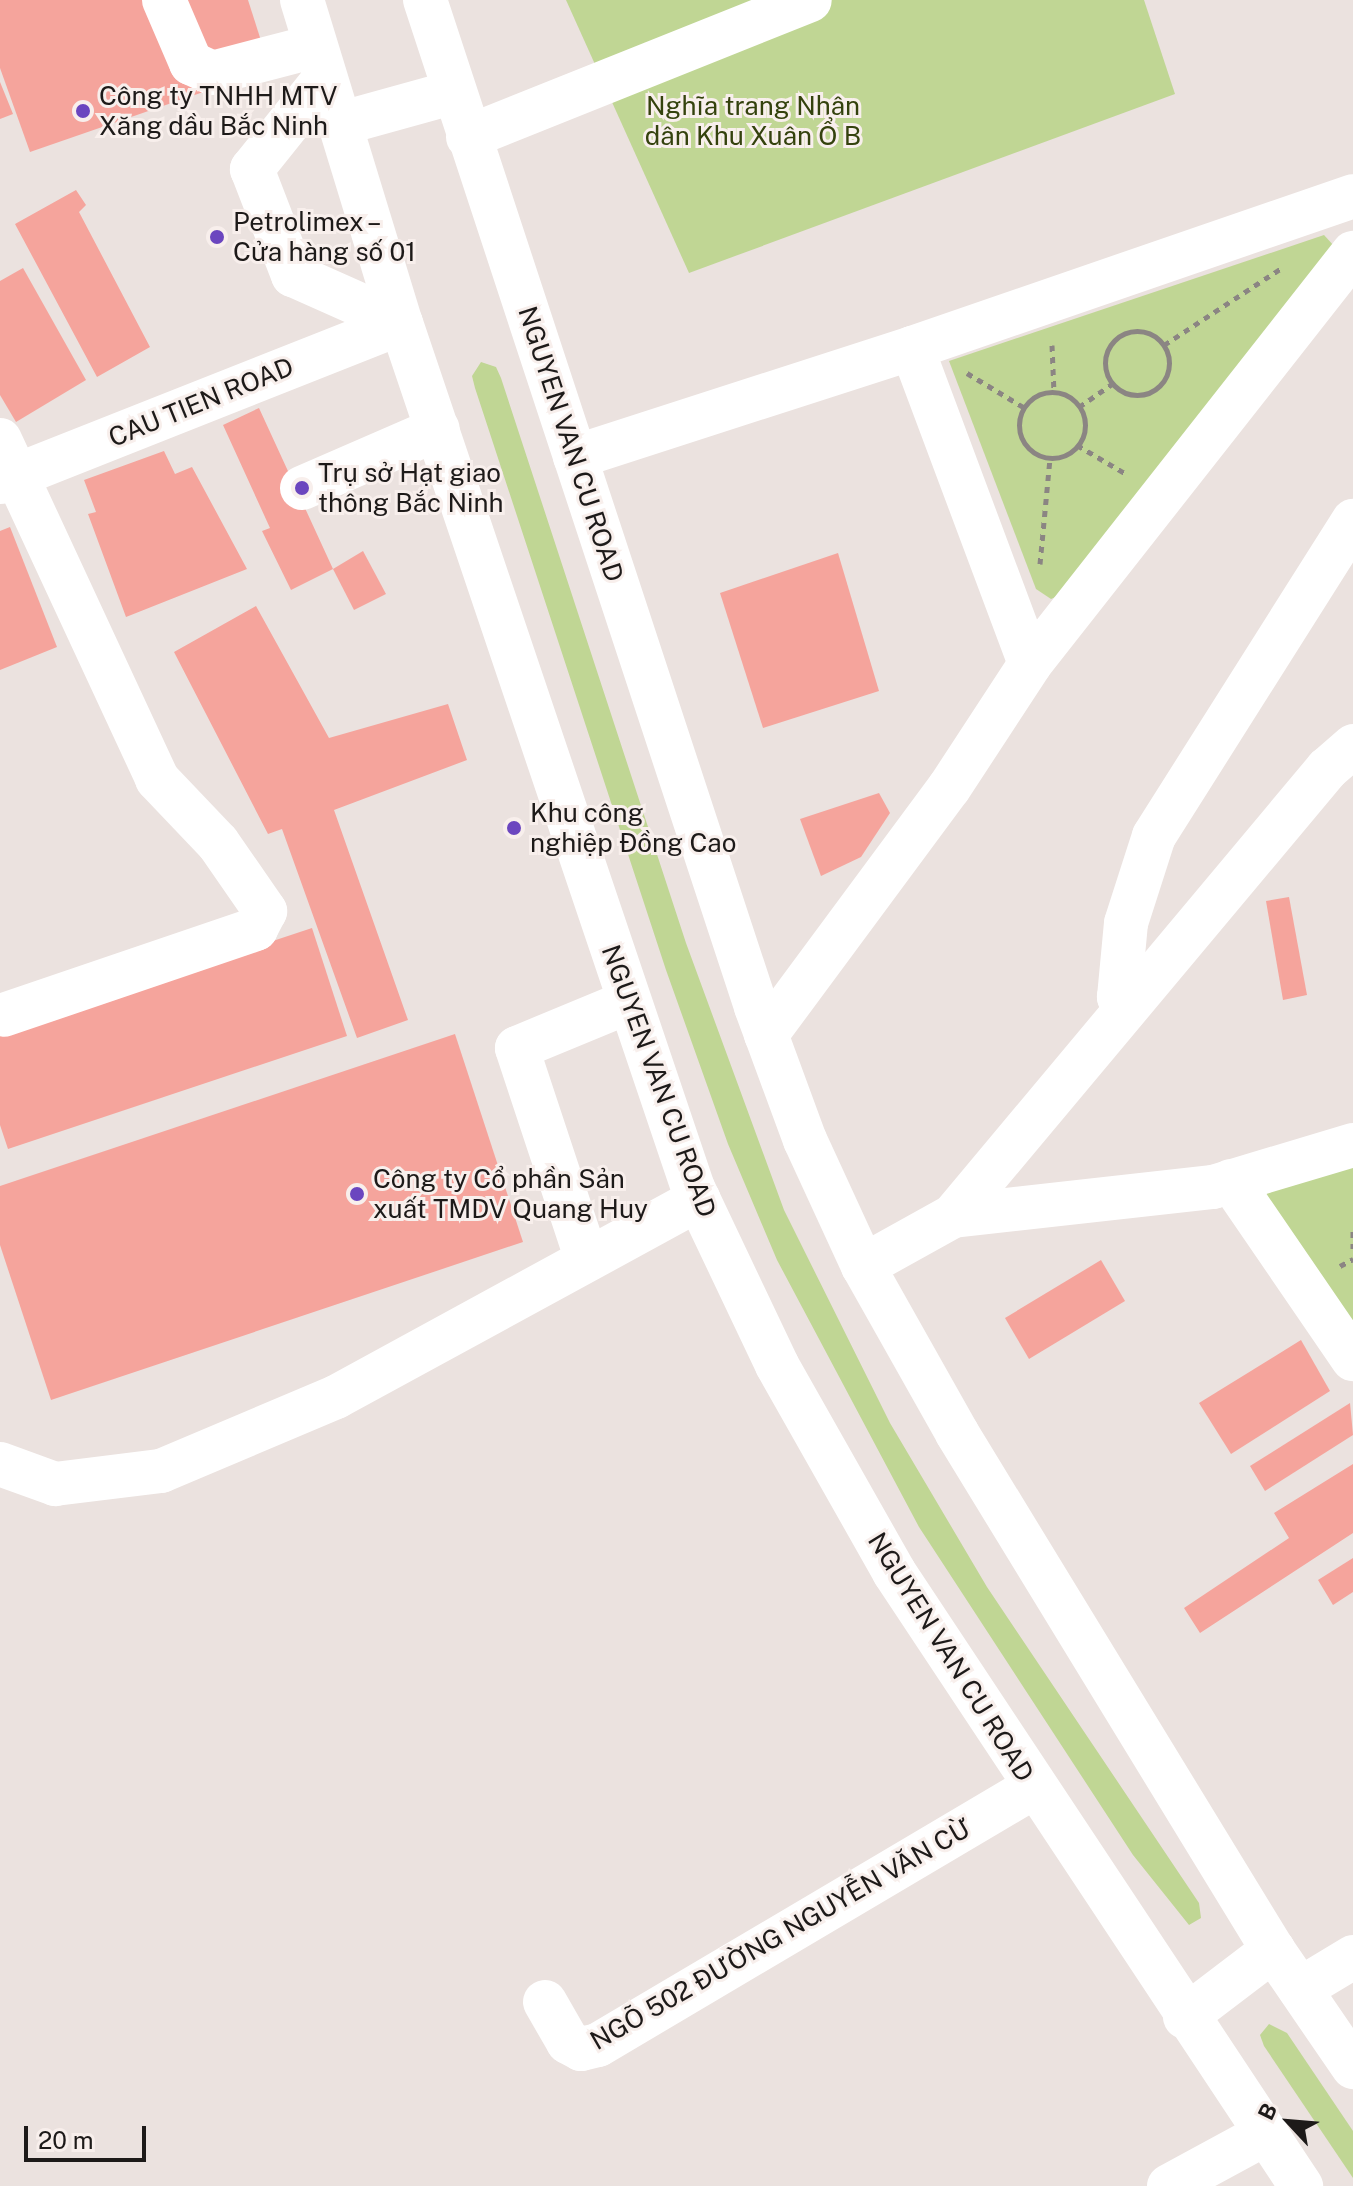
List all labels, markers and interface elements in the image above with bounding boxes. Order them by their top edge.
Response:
place label: Công ty TNHH MTV Xăng dầu Bắc Ninh [99,80,337,142]
park label: Nghĩa trang Nhân dân Khu Xuân Ổ B [645,90,861,152]
marker: Công ty TNHH MTV Xăng dầu Bắc Ninh [74,102,92,120]
place label: Petrolimex – Cửa hàng số 01 [233,206,416,268]
marker: Petrolimex – Cửa hàng số 01 [208,228,226,246]
street label: NGUYEN VAN CU ROAD [512,302,630,586]
street label: CAU TIEN ROAD [104,351,298,453]
place label: Trụ sở Hạt giao thông Bắc Ninh [318,457,504,518]
marker: Trụ sở Hạt giao thông Bắc Ninh [293,479,311,497]
place label: Khu công nghiệp Đồng Cao [530,797,737,858]
marker: Khu công nghiệp Đồng Cao [505,819,523,837]
street label: NGUYEN VAN CU ROAD [595,940,723,1222]
place label: Công ty Cổ phần Sản xuất TMDV Quang Huy [373,1163,648,1224]
marker: Công ty Cổ phần Sản xuất TMDV Quang Huy [348,1185,366,1203]
street label: NGUYEN VAN CU ROAD [861,1527,1041,1787]
street label: NGÕ 502 ĐƯỜNG NGUYỄN VĂN CỪ [584,1811,978,2057]
north arrow [1249,2082,1329,2162]
text: B [1252,2099,1282,2124]
scale bar [28,2110,150,2160]
text: 20 m [38,2126,94,2154]

